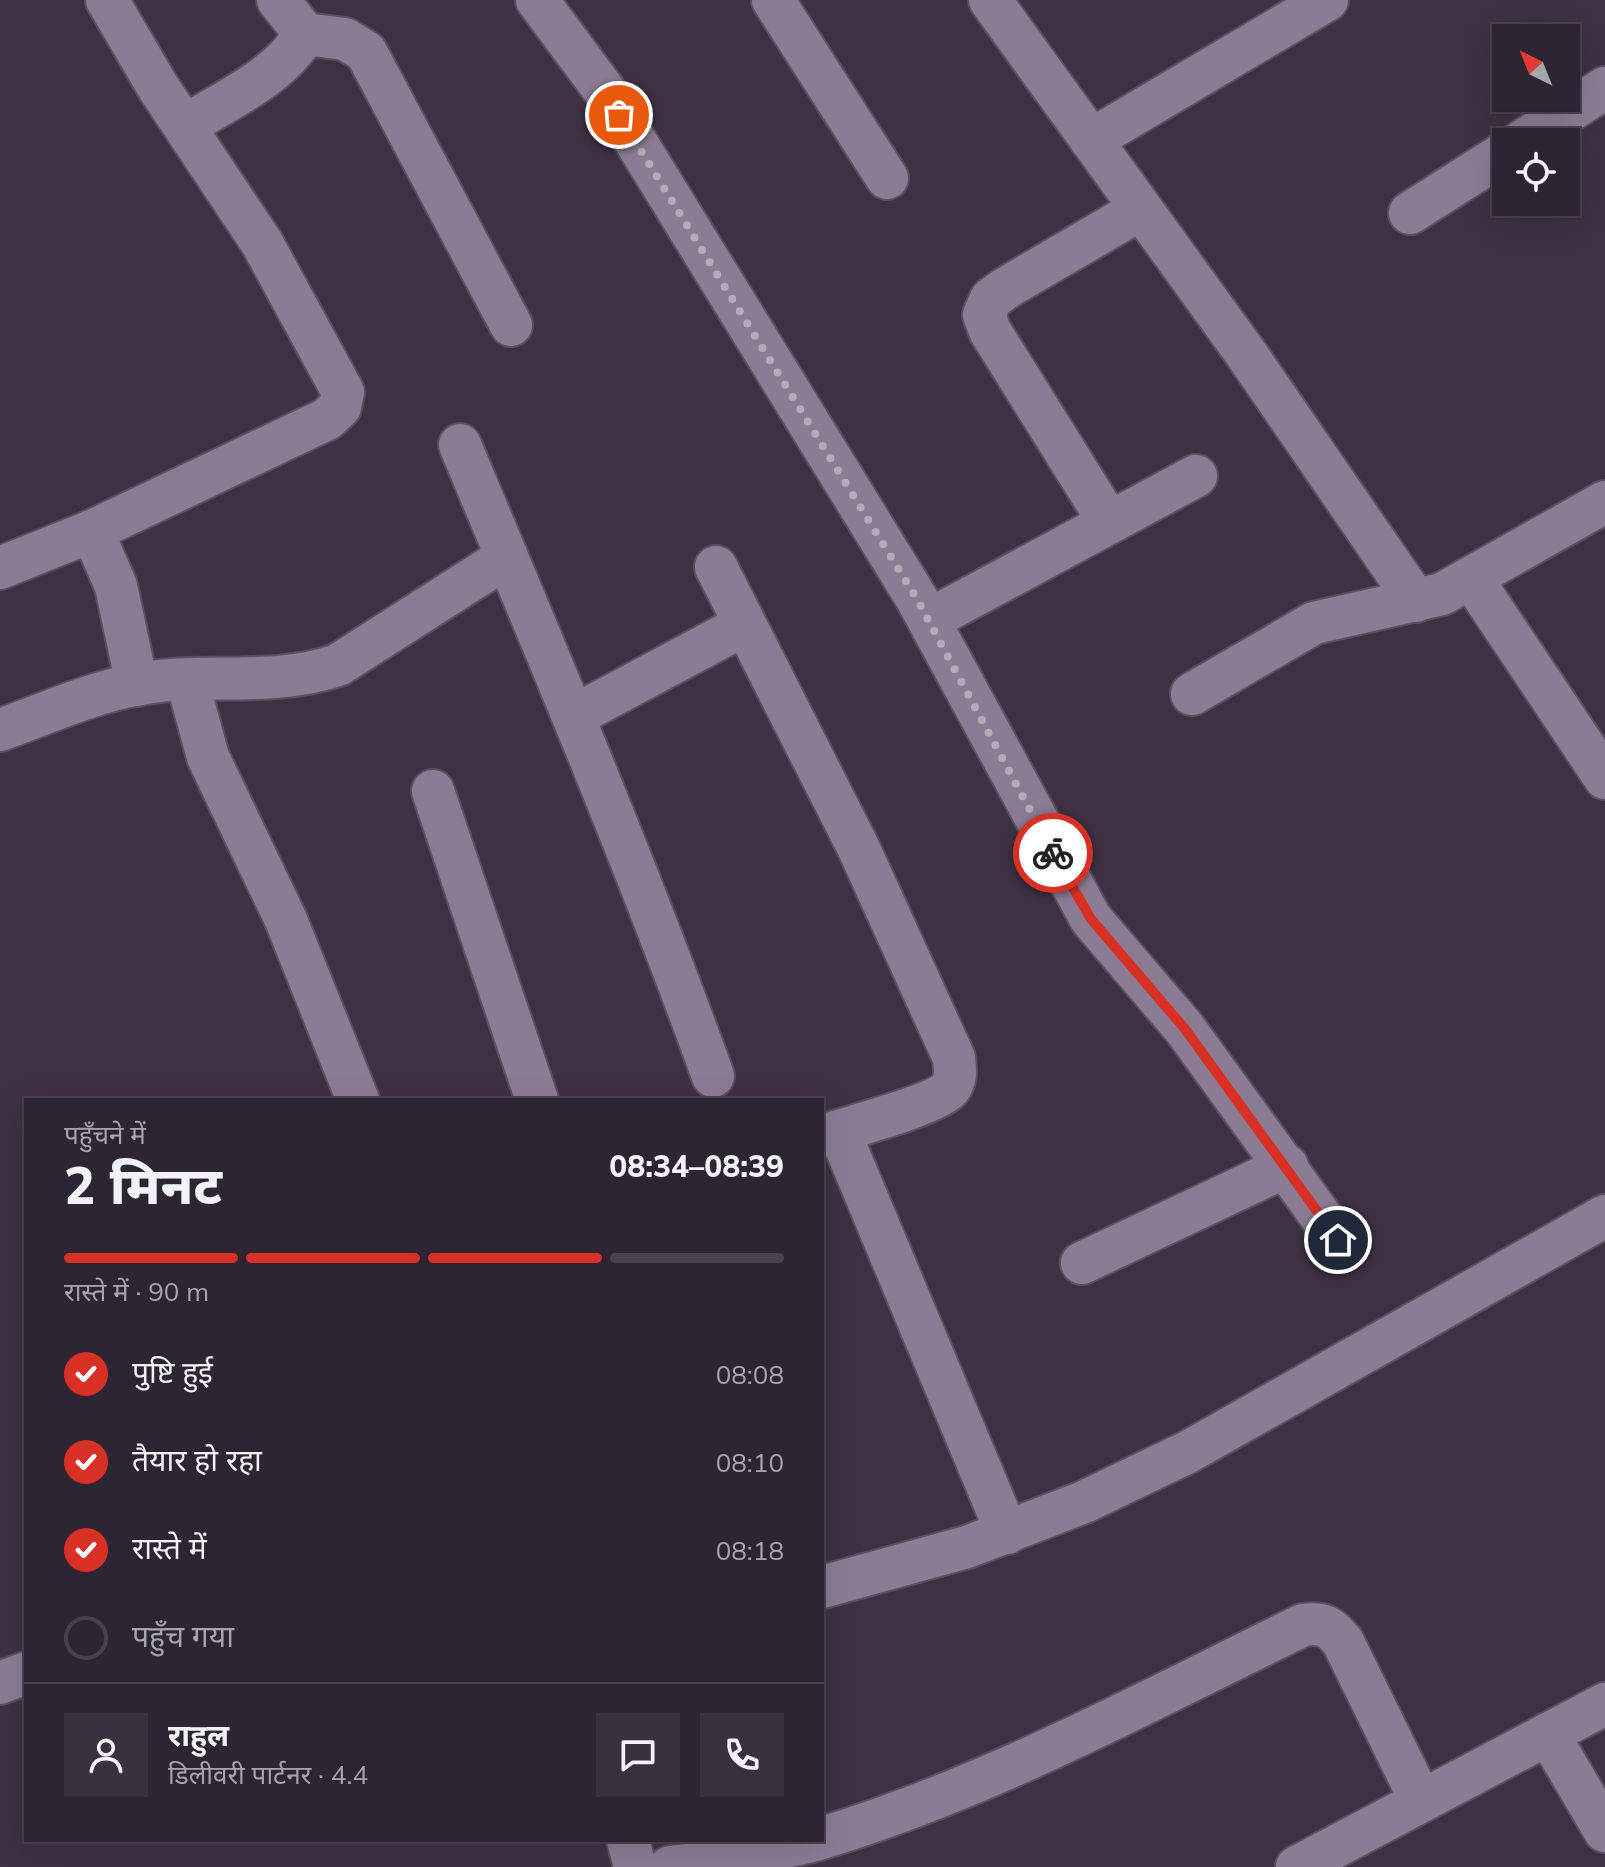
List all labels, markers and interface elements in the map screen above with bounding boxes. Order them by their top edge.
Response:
north arrow [1492,24,1580,112]
map controls [1492,24,1580,216]
pin [585,81,653,149]
icon: bag [597,93,641,137]
button: locate [1492,128,1580,216]
courier [1013,813,1093,893]
icon: bike [1031,831,1075,875]
text: पहुँचने में [64,1118,146,1151]
text: 08:34–08:39 [609,1147,784,1185]
text: 2 मिनट [64,1152,222,1217]
pin [1304,1206,1372,1274]
icon: home [1316,1218,1360,1262]
text: रास्ते में · 90 m [64,1275,209,1308]
icon: check [64,1352,108,1396]
text: पुष्टि हुई [132,1353,213,1391]
text: 08:08 [716,1358,784,1391]
icon: check [64,1440,108,1484]
text: तैयार हो रहा [132,1441,262,1479]
text: 08:10 [716,1446,784,1479]
icon: check [64,1528,108,1572]
text: रास्ते में [132,1529,207,1567]
text: 08:18 [716,1534,784,1567]
text: पहुँच गया [132,1617,234,1655]
button: person [64,1713,148,1797]
button: chat [596,1713,680,1797]
button: phone [700,1713,784,1797]
text: राहुल [168,1716,229,1754]
text: डिलीवरी पार्टनर · 4.4 [168,1758,368,1791]

